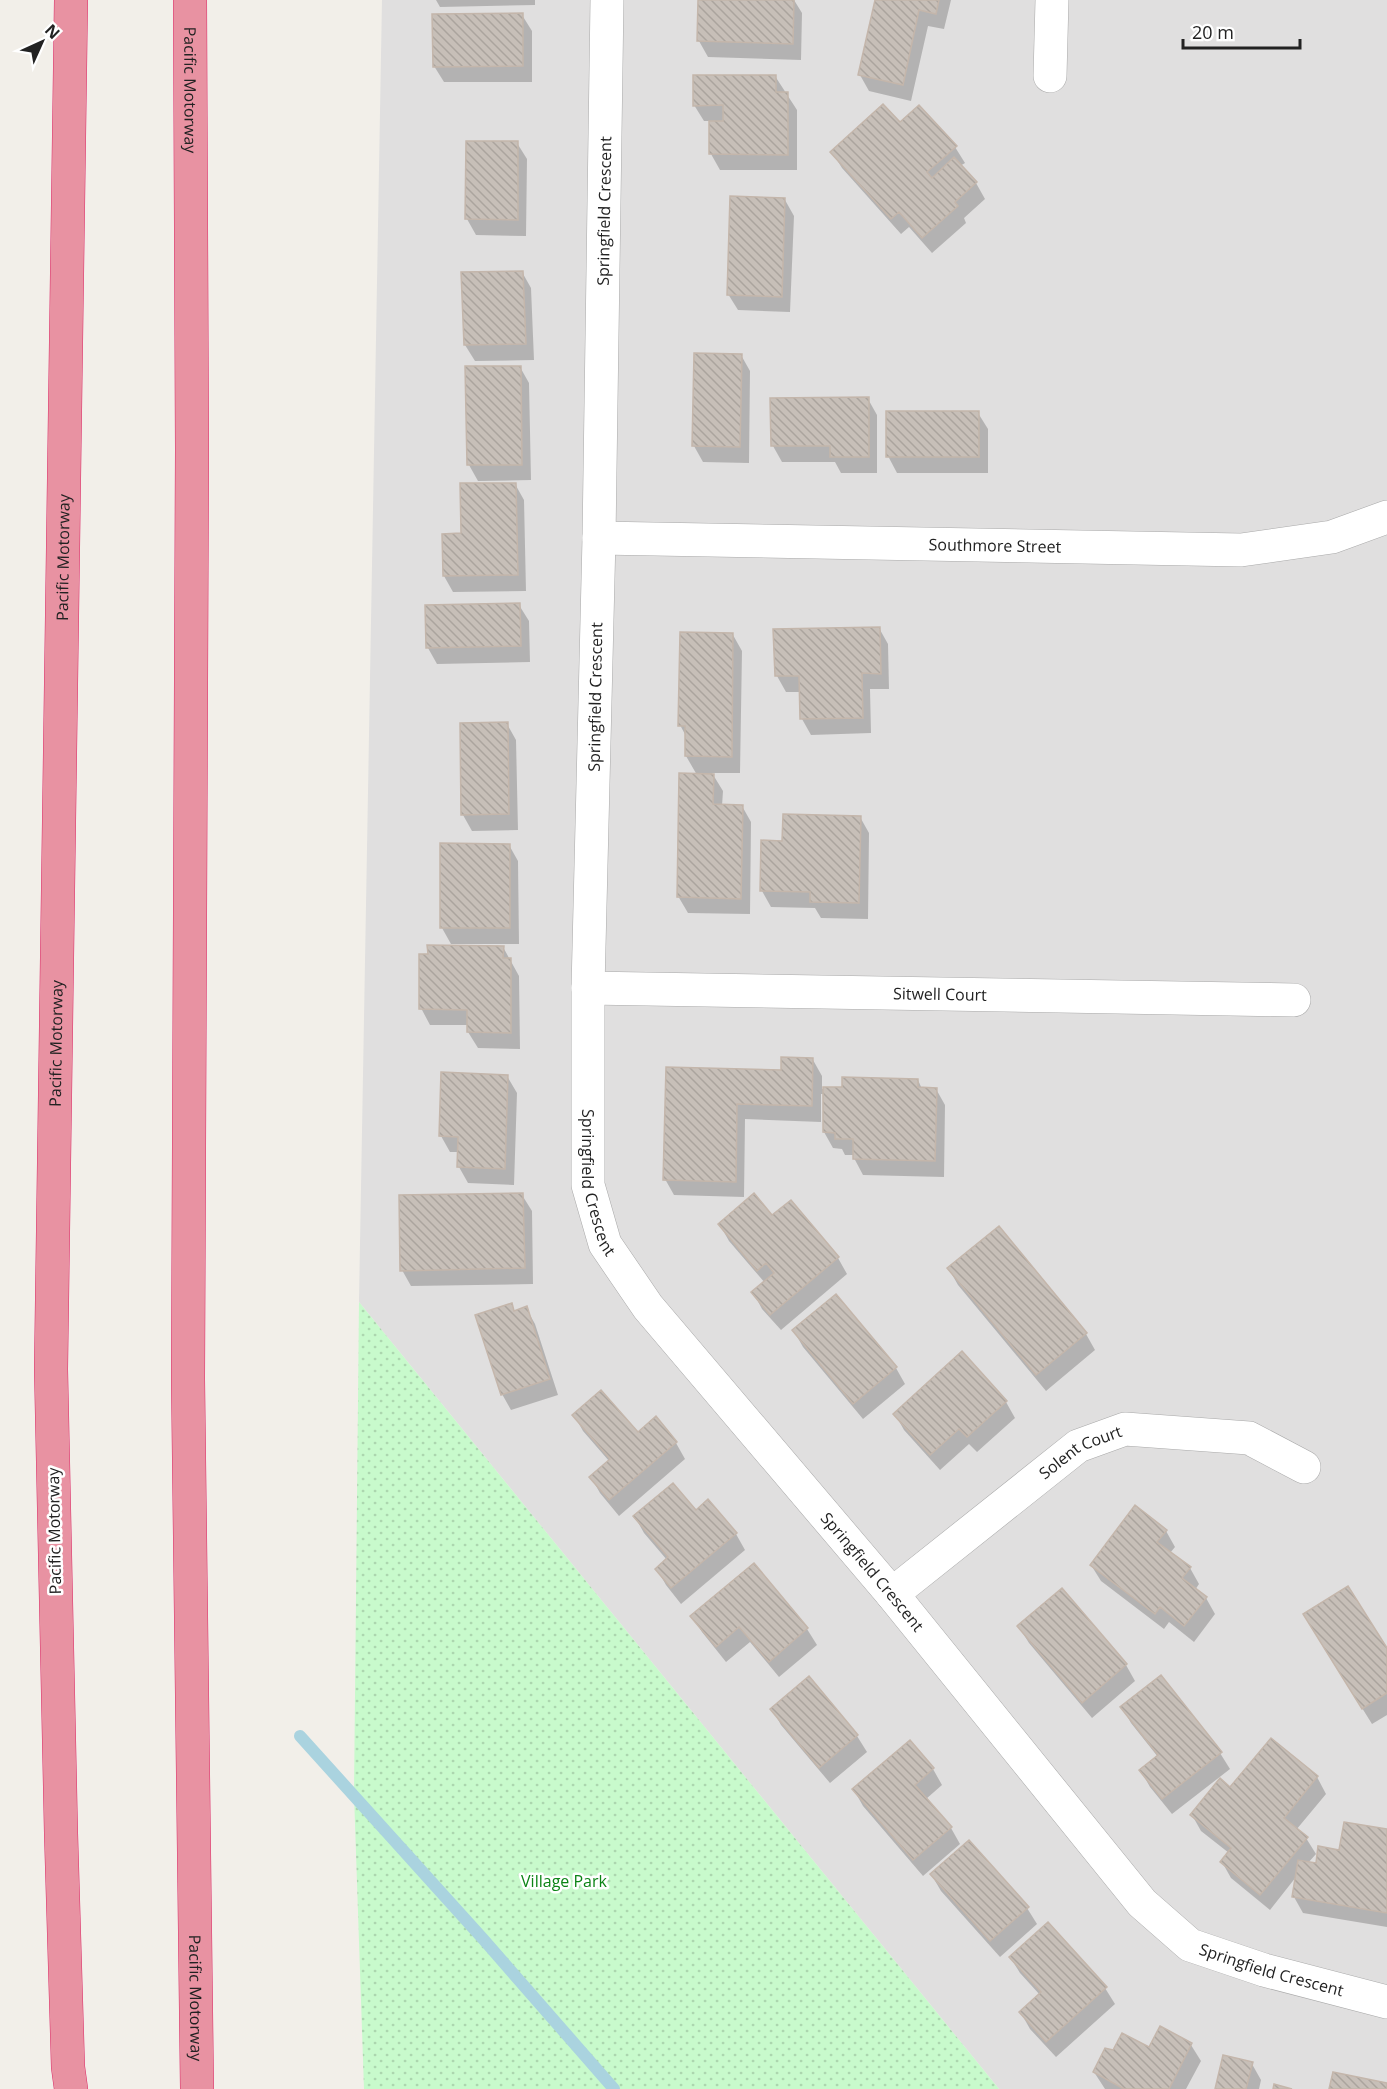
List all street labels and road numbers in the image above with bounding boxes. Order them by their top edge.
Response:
street label: Pacific Motorway [179,27,202,154]
street label: Springfield Crescent [592,136,616,286]
street label: Pacific Motorway [51,493,75,621]
street label: Southmore Street [928,533,1062,558]
street label: Springfield Crescent [583,622,607,772]
street label: Pacific Motorway [44,979,68,1107]
street label: Sitwell Court [893,982,987,1006]
street label: Springfield Crescent [577,1109,621,1260]
street label: Solent Court [1034,1420,1125,1484]
street label: Pacific Motorway [42,1467,66,1595]
street label: Springfield Crescent [816,1507,929,1636]
street label: Pacific Motorway [184,1934,208,2062]
street label: Springfield Crescent [1196,1938,1346,2001]

